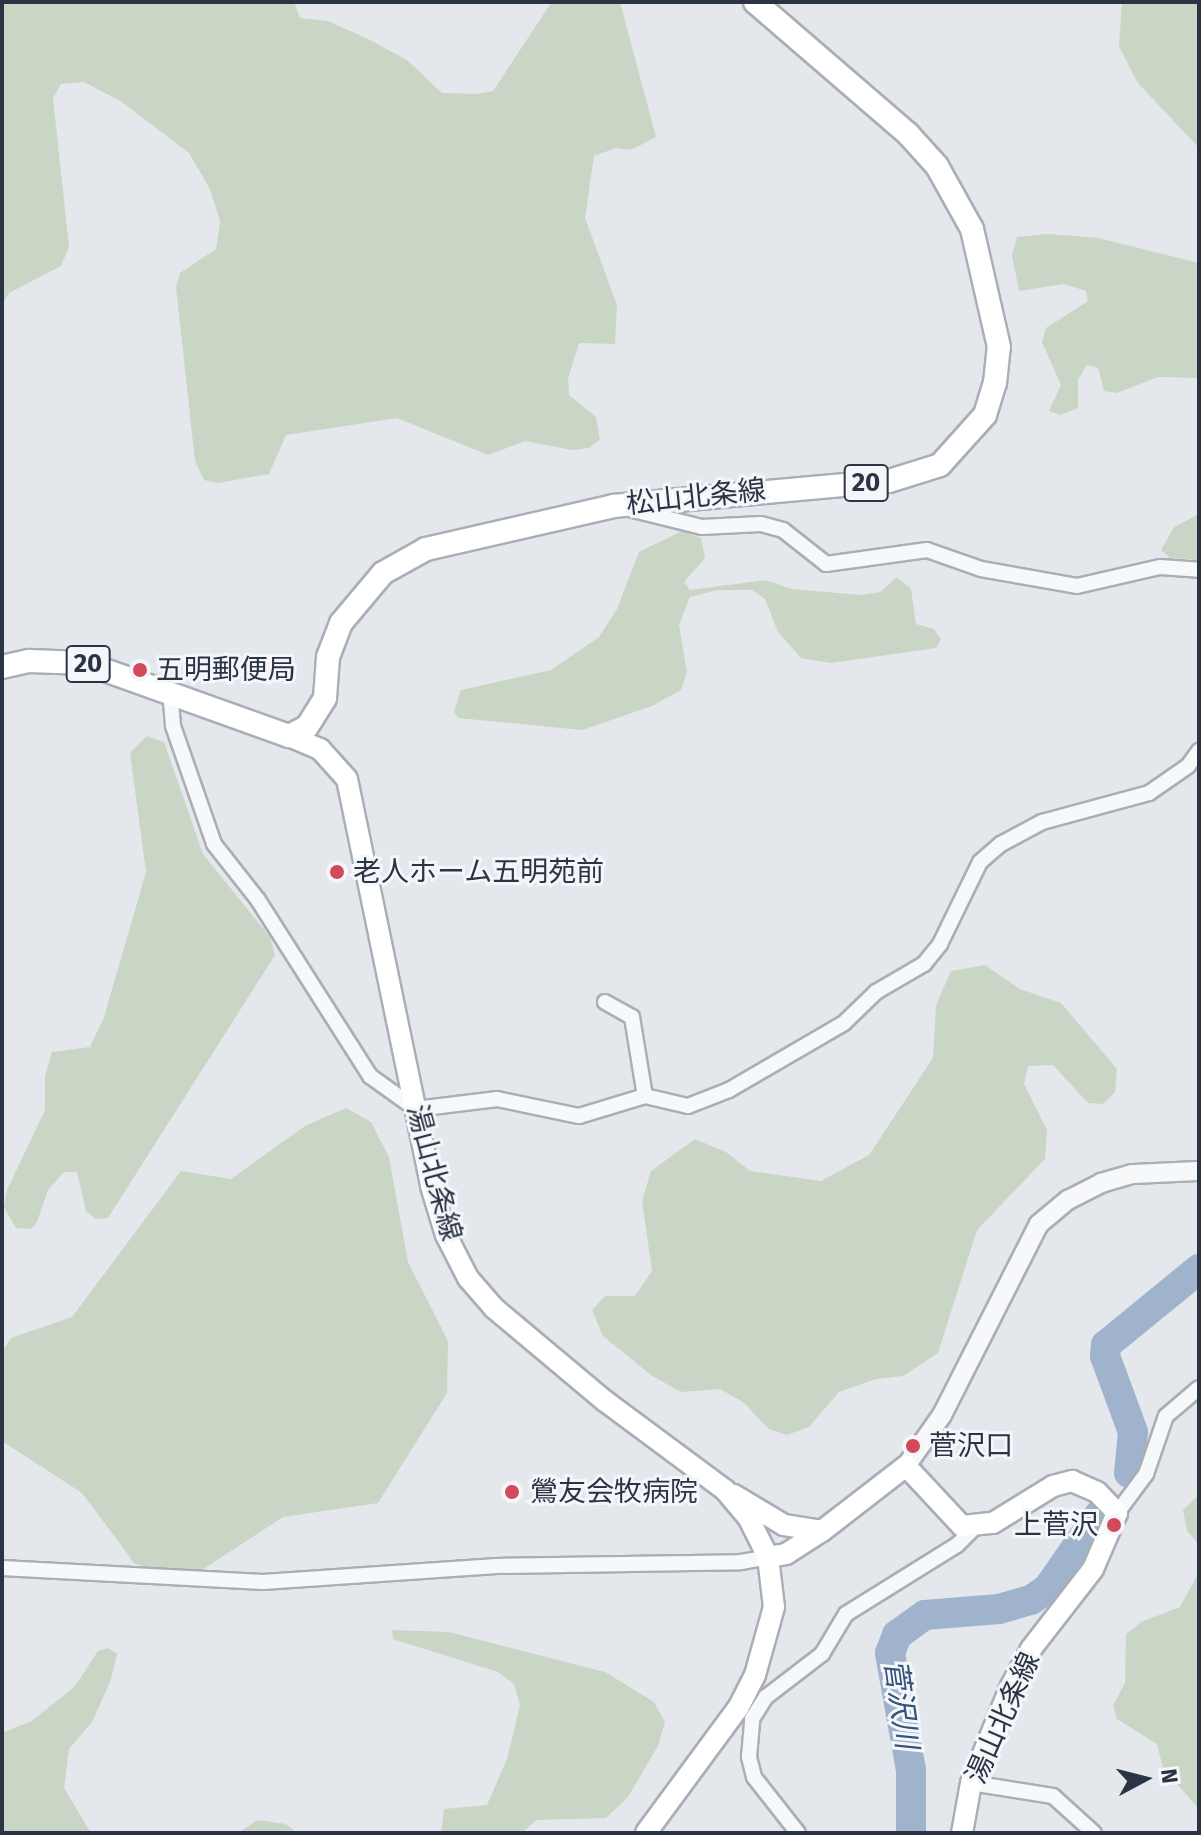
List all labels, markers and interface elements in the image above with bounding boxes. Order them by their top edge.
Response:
road number: 20 [842,461,890,505]
street label: 松山北条線 [625,473,767,521]
road number: 20 [64,642,112,686]
place label: 五明郵便局 [156,653,296,687]
marker: 五明郵便局 [131,661,149,679]
place label: 老人ホーム五明苑前 [353,855,605,889]
marker: 老人ホーム五明苑前 [328,863,346,881]
street label: 湯山北条線 [400,1101,468,1245]
place label: 菅沢口 [929,1429,1013,1463]
marker: 菅沢口 [904,1437,922,1455]
place label: 鶯友会牧病院 [530,1475,698,1509]
marker: 鶯友会牧病院 [501,1481,523,1503]
place label: 上菅沢 [1014,1508,1098,1542]
marker: 上菅沢 [1105,1516,1123,1534]
street label: 湯山北条線 [959,1647,1047,1789]
water label: 菅沢川 [877,1657,925,1751]
north arrow [1105,1739,1185,1819]
text: N [1155,1767,1184,1785]

